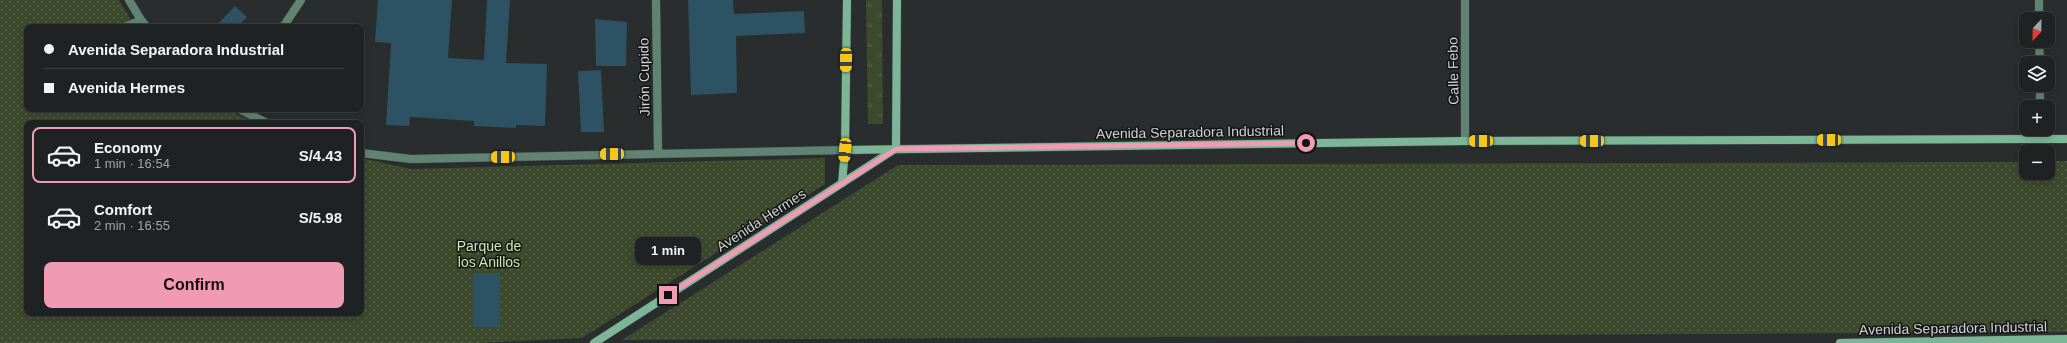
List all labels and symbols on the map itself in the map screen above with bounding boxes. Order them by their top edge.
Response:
north arrow [2019,12,2055,48]
street label: Jirón Cupido [635,37,653,116]
street label: Calle Febo [1444,37,1462,105]
car [840,48,852,72]
street label: Avenida Separadora Industrial [1096,122,1284,142]
route start [1297,134,1315,152]
car [1817,134,1841,146]
car [1469,135,1493,147]
car [1580,135,1604,147]
car [838,138,852,162]
car [600,148,624,160]
car [491,151,515,163]
street label: Avenida Hermes [713,185,809,255]
callout: 1 min [635,237,701,265]
park label: Parque de los Anillos [457,238,522,270]
route end [659,286,677,304]
street label: Avenida Separadora Industrial [1859,318,2047,338]

